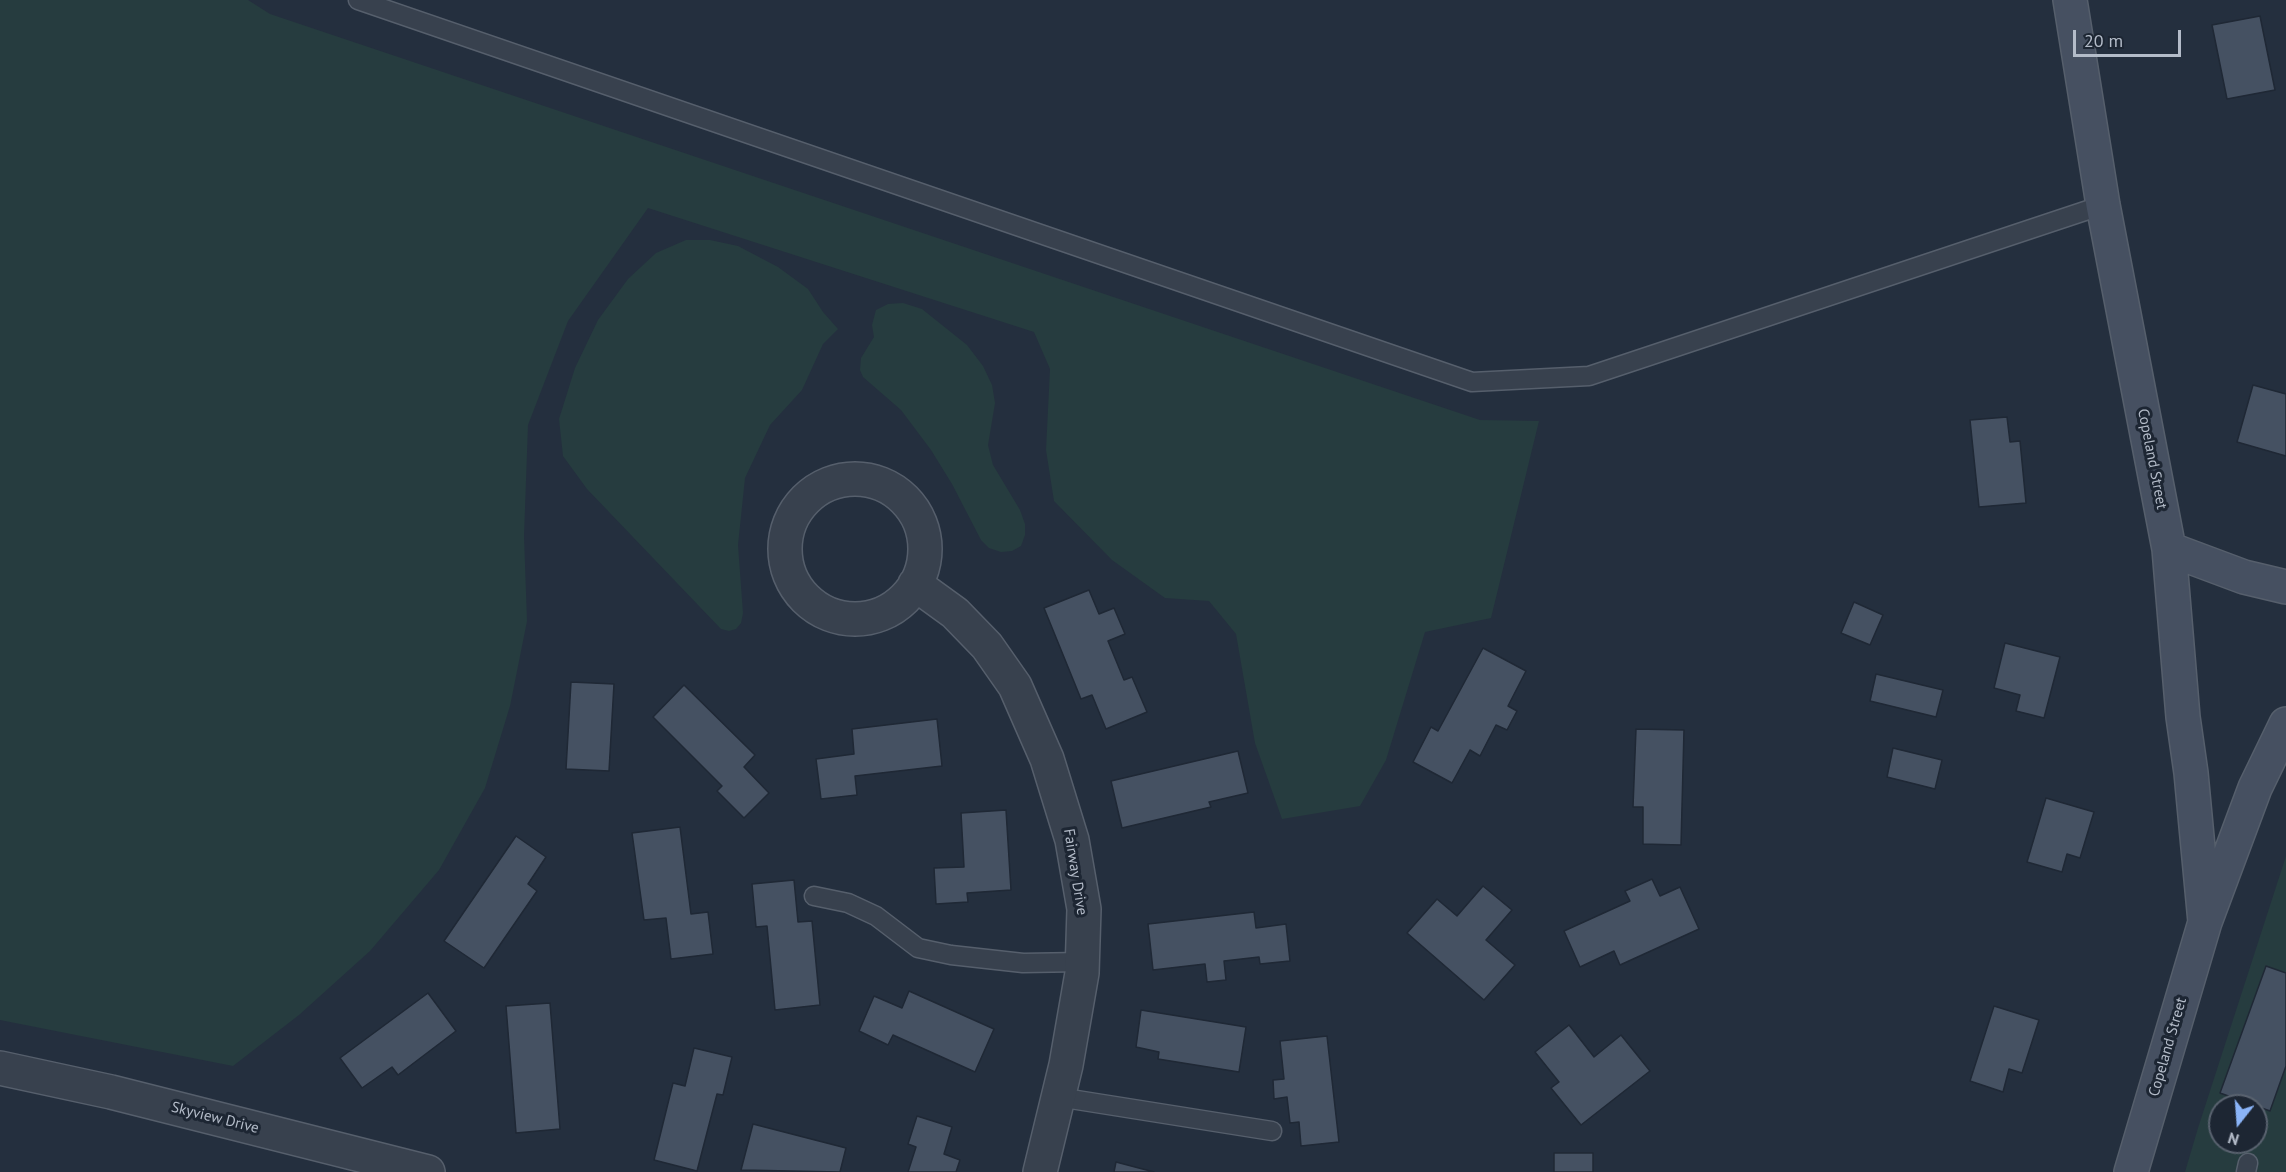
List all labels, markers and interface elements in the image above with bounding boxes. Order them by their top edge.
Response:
scale bar [2076,18,2184,56]
text: 20 m [2084,29,2123,52]
street label: Copeland Street [2133,407,2171,511]
street label: Fairway Drive [1059,827,1091,917]
street label: Copeland Street [2145,995,2191,1099]
north arrow [2208,1094,2268,1154]
street label: Skyview Drive [169,1098,261,1138]
text: N [2225,1128,2241,1150]

